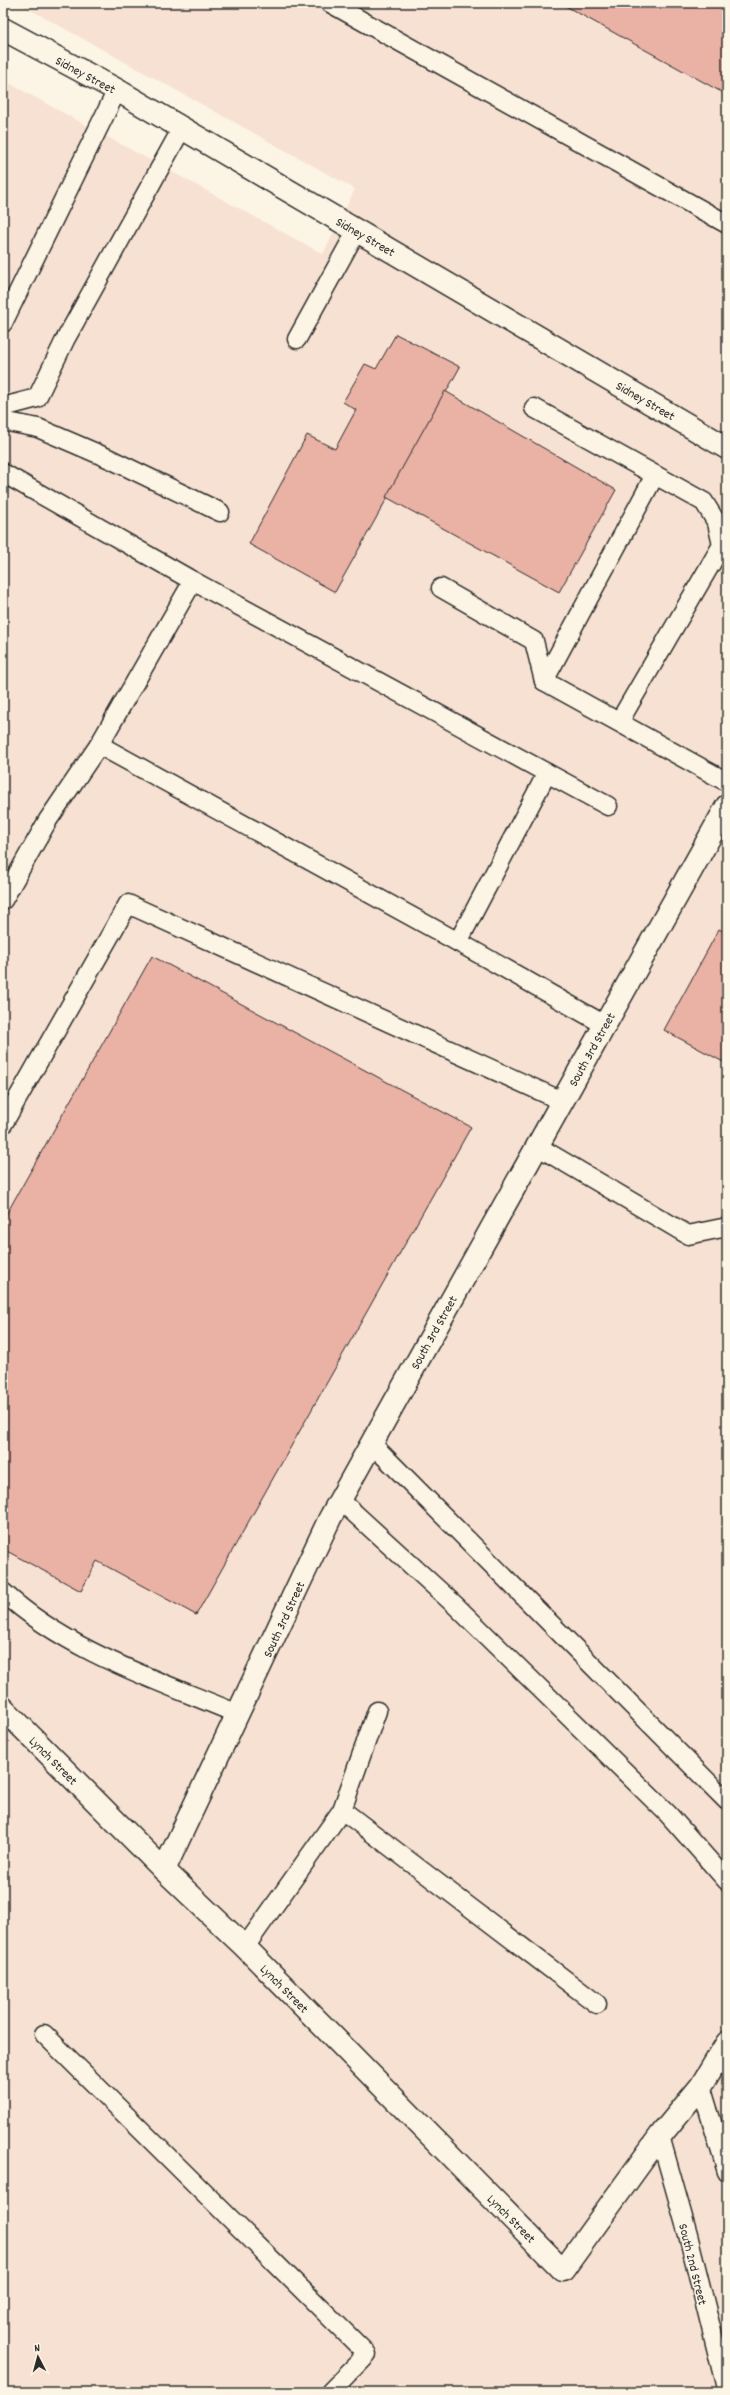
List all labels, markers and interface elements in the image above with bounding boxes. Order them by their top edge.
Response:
street label: Sidney Street [51,52,118,100]
street label: Sidney Street [332,213,398,263]
street label: Sidney Street [612,377,678,427]
street label: South 3rd Street [565,1010,621,1091]
street label: South 3rd Street [407,1293,463,1374]
street label: South 3rd Street [259,1579,311,1661]
street label: Lynch Street [23,1733,81,1791]
street label: Lynch Street [254,1961,312,2019]
street label: Lynch Street [481,2191,539,2249]
street label: South 2nd Street [672,2222,711,2307]
north arrow [18,2337,58,2377]
text: N [34,2341,41,2357]

